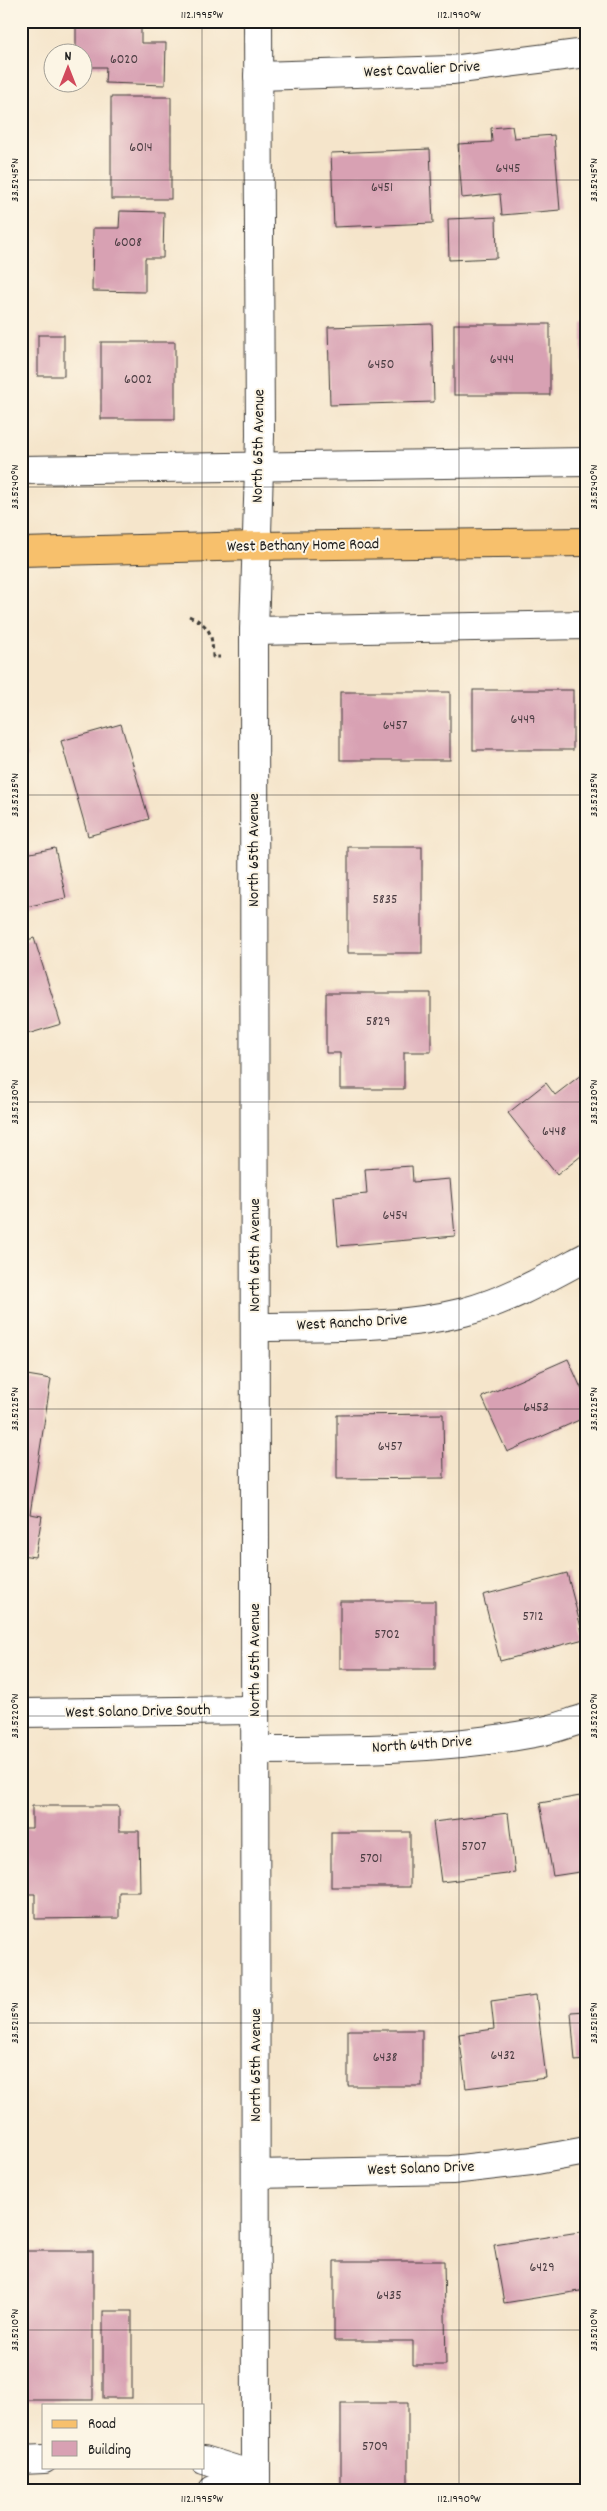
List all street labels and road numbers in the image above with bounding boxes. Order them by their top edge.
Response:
street label: West Cavalier Drive [363,55,481,85]
street label: North 65th Avenue [247,389,271,503]
street label: West Bethany Home Road [227,533,379,559]
street label: North 65th Avenue [243,793,266,907]
street label: North 65th Avenue [244,1198,267,1312]
street label: West Rancho Drive [296,1309,408,1337]
street label: North 65th Avenue [244,1603,267,1717]
street label: West Solano Drive South [65,1699,211,1725]
street label: North 64th Drive [371,1730,473,1760]
street label: North 65th Avenue [245,2008,268,2122]
street label: West Solano Drive [367,2156,475,2182]

